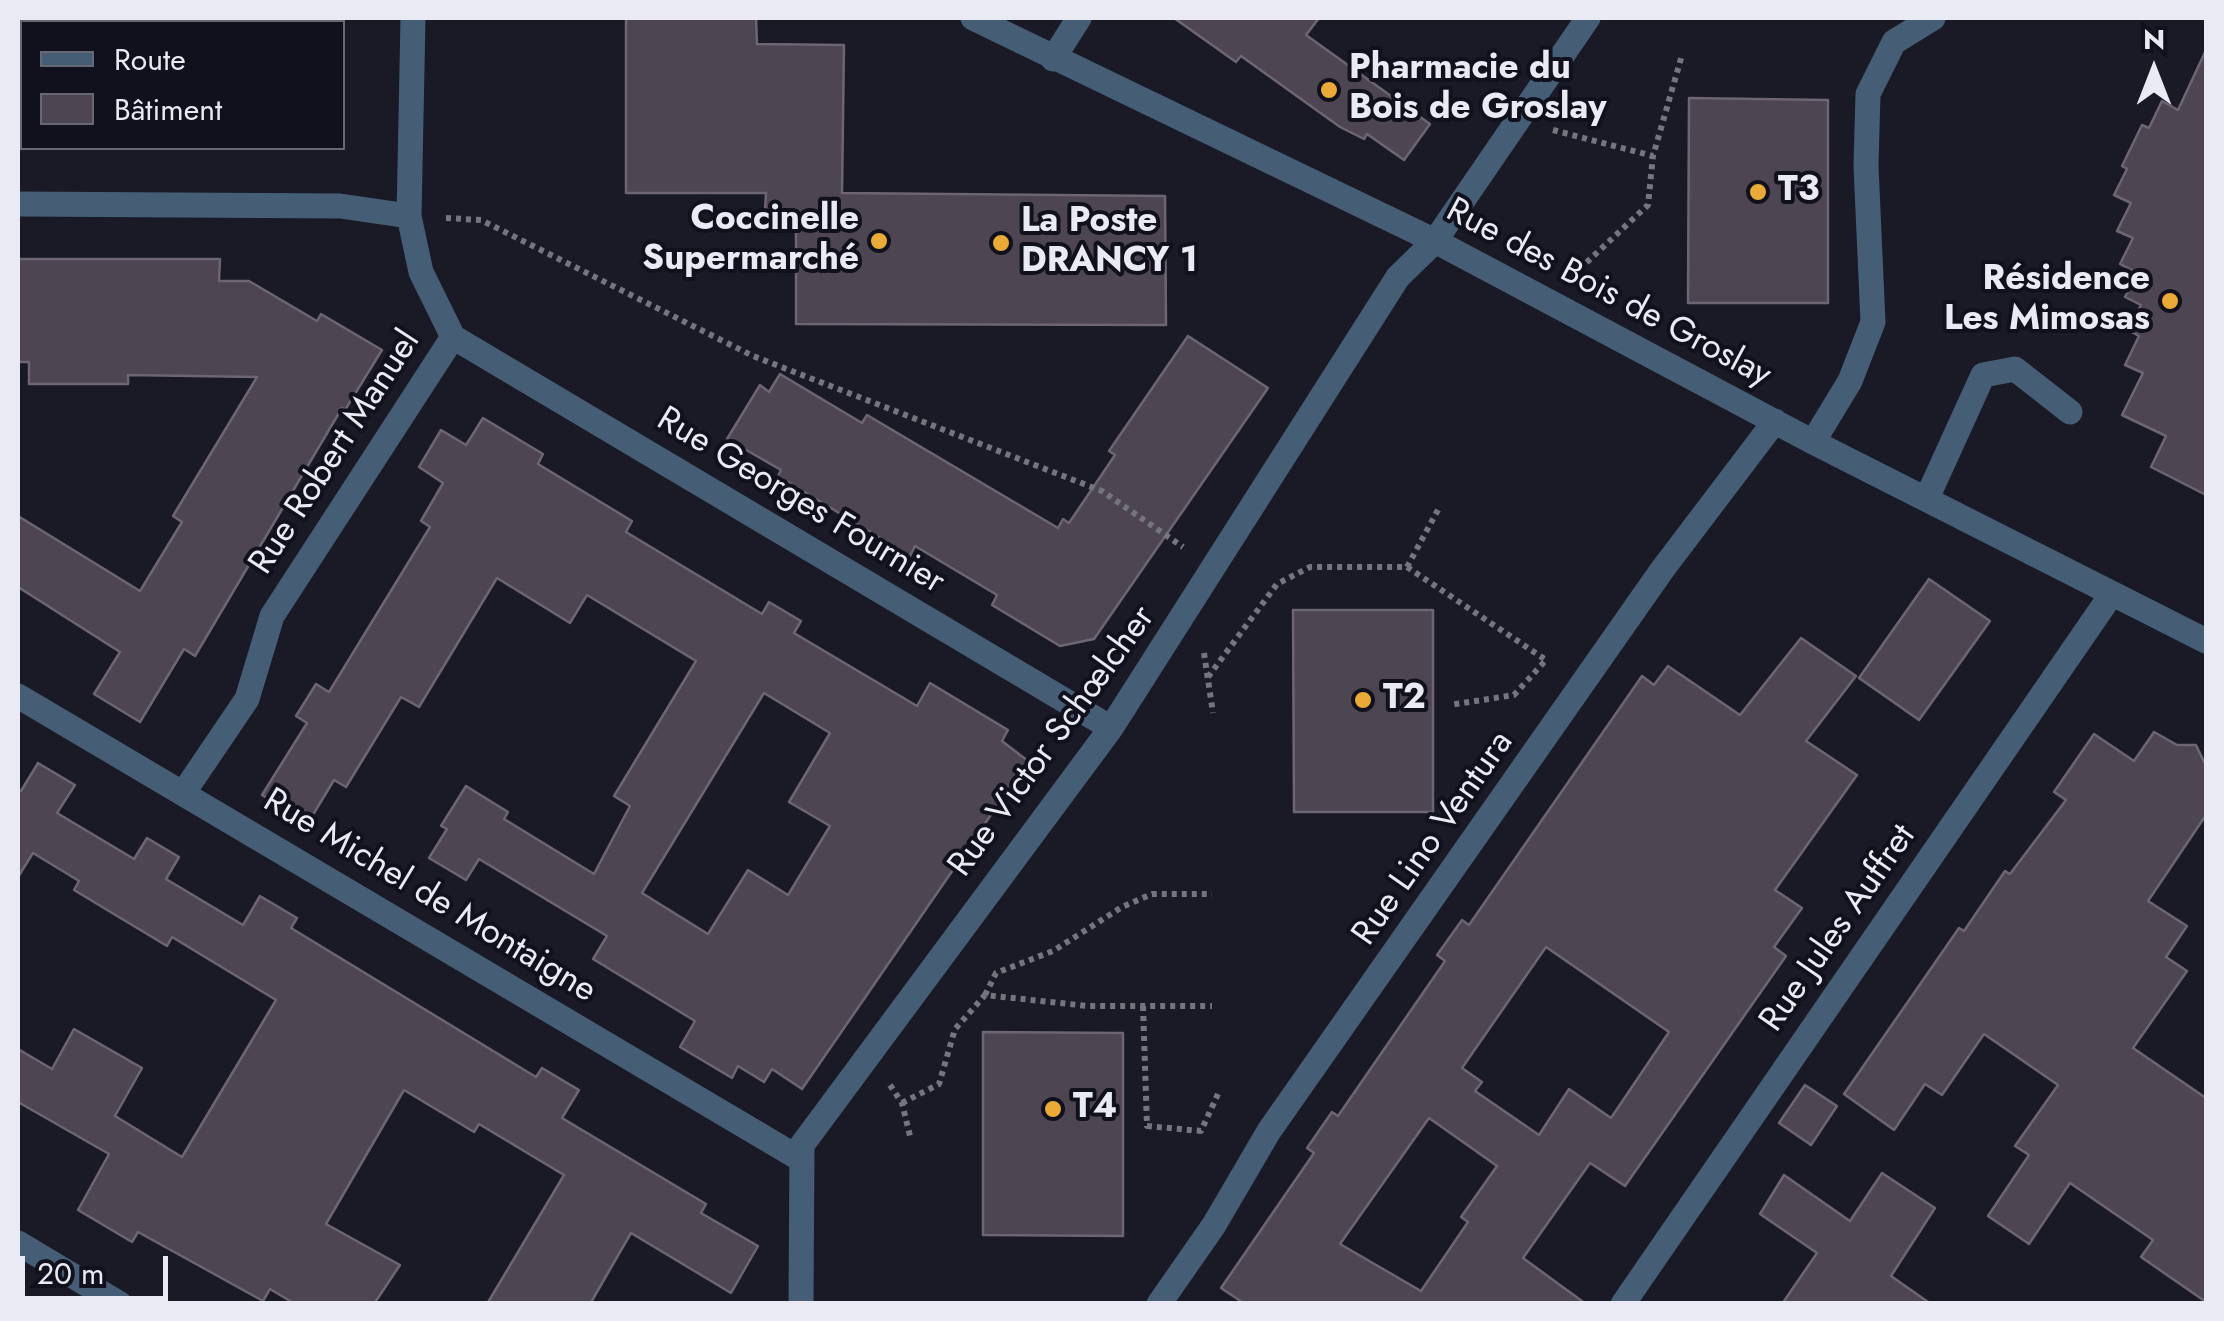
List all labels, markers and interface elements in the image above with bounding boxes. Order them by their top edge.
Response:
text: N [2143,19,2165,60]
legend [20,20,345,150]
north arrow [2104,20,2204,120]
text: Route [114,38,186,81]
place label: Pharmacie du Bois de Groslay [1349,49,1606,131]
marker: Pharmacie du Bois de Groslay [1318,79,1340,101]
text: Bâtiment [114,88,222,131]
place label: T3 [1778,171,1819,213]
marker: T3 [1747,181,1769,203]
street label: Rue des Bois de Groslay [1438,191,1778,397]
place label: Coccinelle Supermarché [642,200,859,282]
place label: La Poste DRANCY 1 [1021,202,1198,284]
marker: Coccinelle Supermarché [868,230,890,252]
marker: La Poste DRANCY 1 [990,232,1012,254]
place label: Résidence Les Mimosas [1944,260,2150,342]
marker: Résidence Les Mimosas [2159,290,2181,312]
street label: Rue Robert Manuel [242,323,430,583]
street label: Rue Georges Fournier [648,399,952,605]
street label: Rue Victor Schœlcher [941,598,1165,886]
place label: T2 [1383,679,1426,721]
marker: T2 [1352,689,1374,711]
street label: Rue Lino Ventura [1345,724,1523,954]
street label: Rue Michel de Montaigne [255,781,603,1013]
street label: Rue Jules Auffret [1752,818,1926,1040]
place label: T4 [1073,1088,1117,1130]
marker: T4 [1042,1098,1064,1120]
scale bar [25,1236,172,1298]
text: 20 m [37,1252,104,1295]

